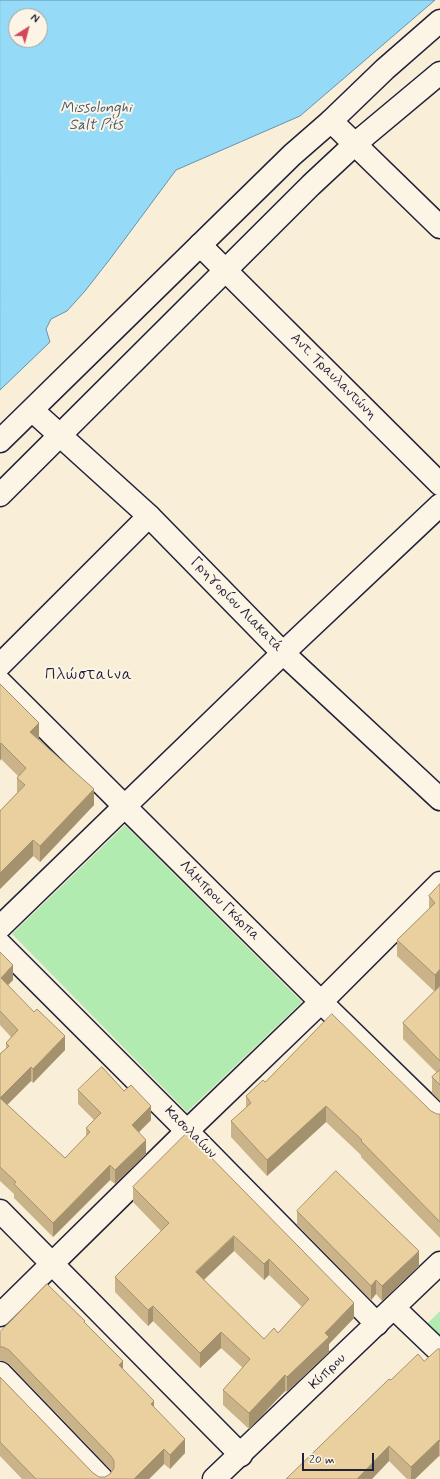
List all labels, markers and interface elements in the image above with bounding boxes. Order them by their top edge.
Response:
north arrow [8,8,48,48]
text: N [27,11,42,27]
water label: Missolonghi Salt Pits [60,100,132,135]
street label: Αντ. Τραυλαντώνη [286,330,380,424]
street label: Γρηγορίου Λιακατά [187,554,285,656]
district label: Πλώσταινα [45,666,133,686]
street label: Λάμπρου Γκόρπα [175,857,263,945]
street label: Κασολαίων [160,1103,220,1163]
street label: Κύπρου [306,1350,350,1394]
scale bar [304,1445,376,1471]
text: 20 m [309,1452,335,1468]

